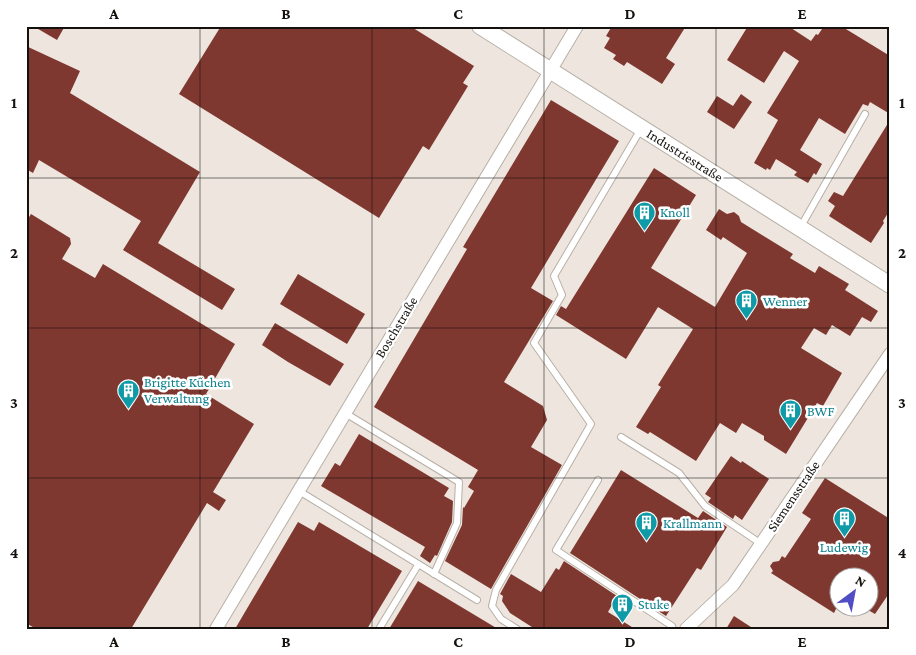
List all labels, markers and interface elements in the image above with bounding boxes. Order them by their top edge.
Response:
text: A [108,5,119,22]
text: B [281,5,291,22]
text: C [453,5,463,22]
text: D [624,5,636,22]
text: E [797,5,807,22]
text: 1 [11,94,17,111]
text: 1 [899,94,905,111]
street label: Industriestraße [644,125,726,185]
building icon: Knoll [632,200,656,231]
place label: Knoll [660,204,690,220]
text: 2 [10,244,18,261]
text: 2 [898,244,906,261]
building icon: Wenner [735,289,759,320]
street label: Boschstraße [371,293,421,361]
place label: Wenner [763,293,808,309]
place label: Brigitte Küchen Verwaltung [144,374,231,406]
building icon: Brigitte Küchen Verwaltung [116,378,140,409]
text: 3 [10,394,18,411]
text: 3 [898,394,906,411]
building icon: BWF [779,399,803,430]
place label: BWF [807,403,834,419]
street label: Siemensstraße [763,458,823,534]
building icon: Ludewig [832,507,856,538]
building icon: Krallmann [635,511,659,542]
place label: Krallmann [663,515,723,531]
place label: Ludewig [820,539,869,555]
text: 4 [10,544,19,561]
text: 4 [898,544,907,561]
north arrow [828,568,878,618]
text: N [853,572,870,591]
building icon: Stuke [610,592,634,623]
place label: Stuke [638,596,669,612]
text: A [108,633,119,650]
text: B [281,633,291,650]
text: C [453,633,463,650]
text: D [624,633,636,650]
text: E [797,633,807,650]

